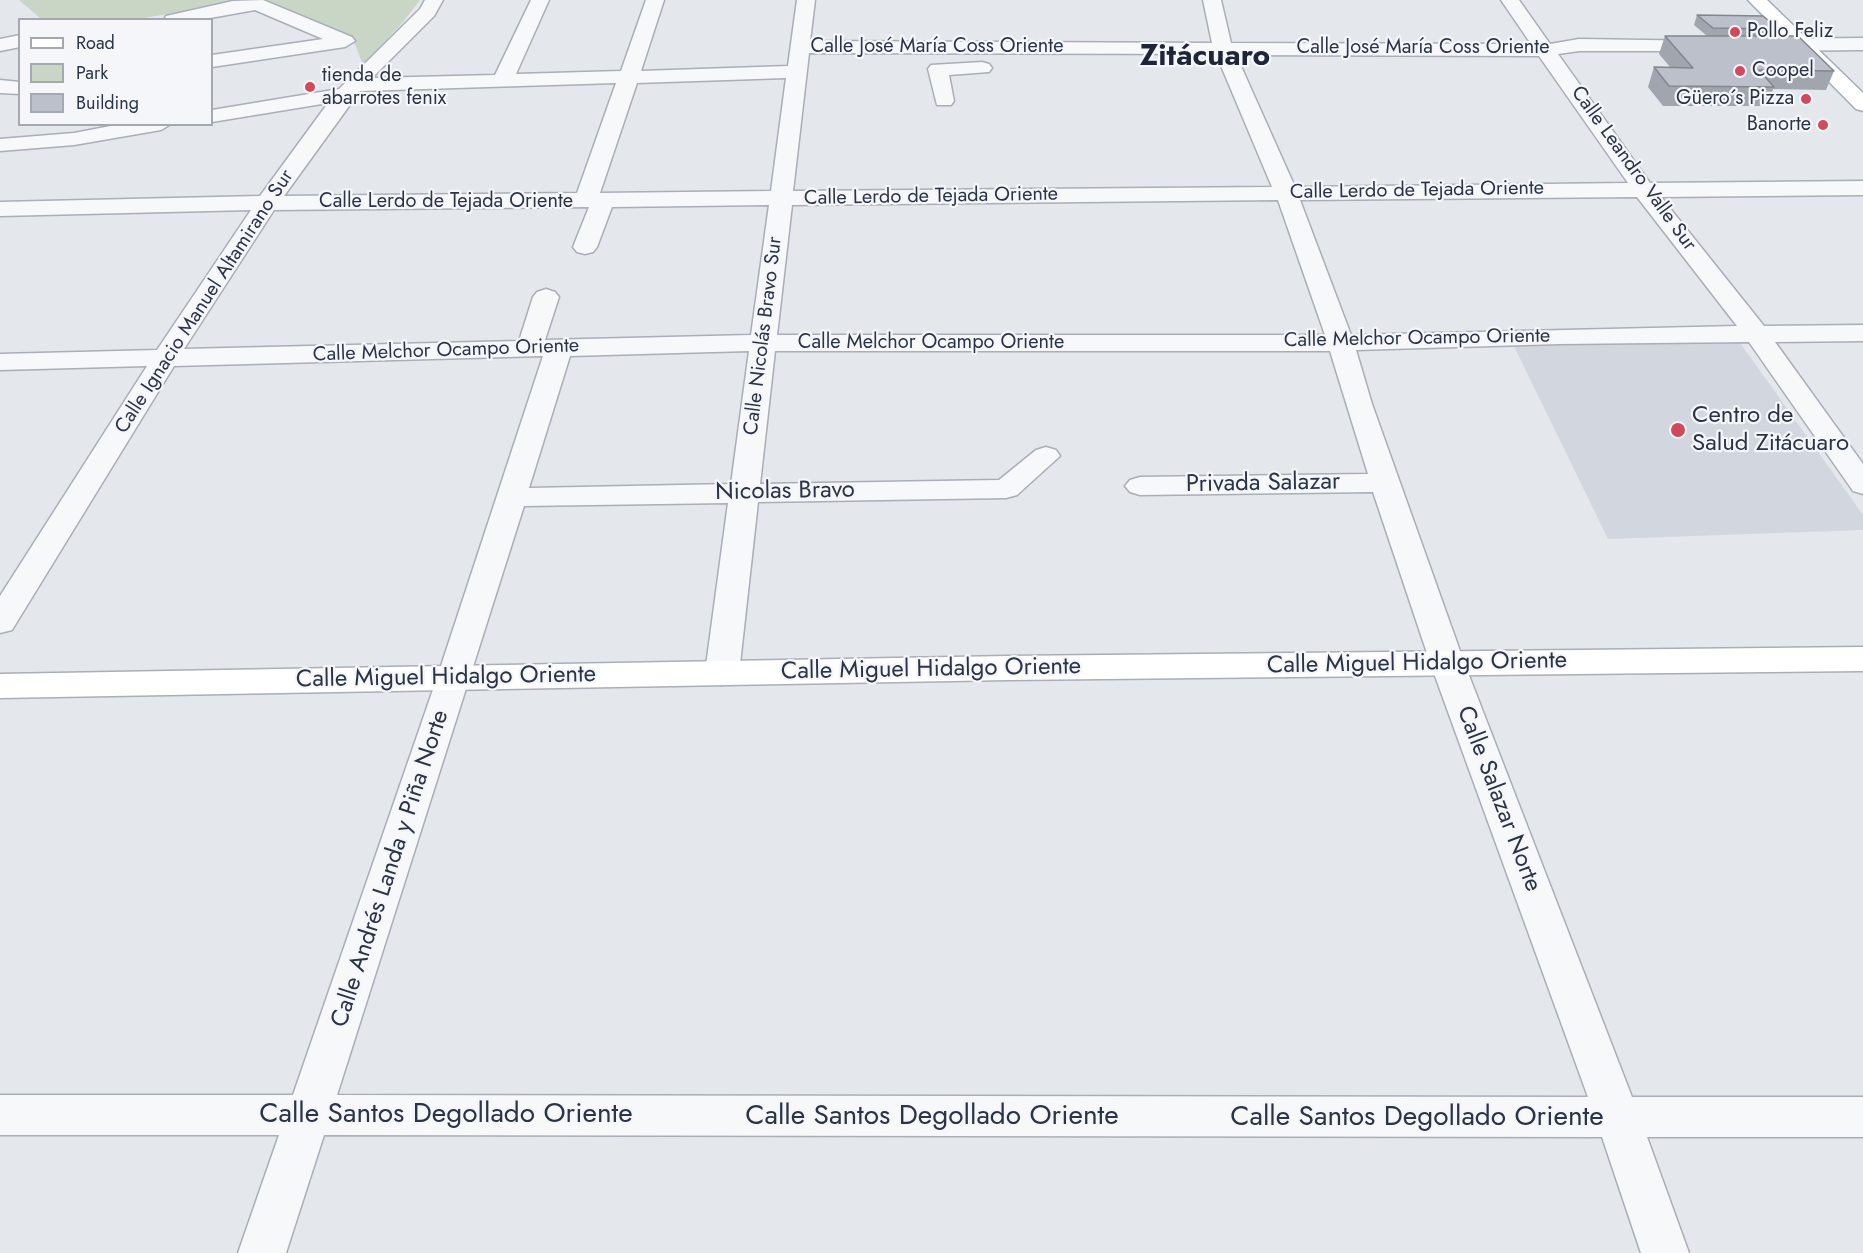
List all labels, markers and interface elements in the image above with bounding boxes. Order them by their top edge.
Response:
legend [18,18,213,126]
place label: Pollo Feliz [1747,20,1833,44]
marker: Pollo Feliz [1728,25,1742,39]
text: Road [76,30,115,56]
street label: Calle José María Coss Oriente [811,35,1063,59]
street label: Calle José María Coss Oriente [1297,36,1549,60]
district label: Zitácuaro [1140,40,1270,76]
place label: Coopel [1752,59,1814,83]
text: Park [76,60,108,86]
place label: tienda de abarrotes fenix [322,64,446,111]
marker: Coopel [1733,64,1747,78]
marker: tienda de abarrotes fenix [303,80,317,94]
street label: Calle Leandro Valle Sur [1565,82,1701,256]
place label: Güero´s Pizza [1676,87,1794,111]
text: Building [76,90,139,116]
marker: Güero´s Pizza [1799,92,1813,106]
place label: Banorte [1747,113,1811,137]
marker: Banorte [1816,118,1830,132]
street label: Calle Ignacio Manuel Altamirano Sur [111,166,299,438]
street label: Calle Lerdo de Tejada Oriente [1290,177,1544,205]
street label: Calle Lerdo de Tejada Oriente [804,183,1058,211]
street label: Calle Lerdo de Tejada Oriente [319,190,573,214]
street label: Calle Nicolás Bravo Sur [740,235,788,437]
street label: Calle Melchor Ocampo Oriente [1284,325,1550,353]
street label: Calle Melchor Ocampo Oriente [798,331,1064,355]
street label: Calle Melchor Ocampo Oriente [312,334,580,368]
place label: Centro de Salud Zitácuaro [1692,402,1849,458]
marker: Centro de Salud Zitácuaro [1669,421,1687,439]
street label: Privada Salazar [1186,468,1340,500]
street label: Nicolas Bravo [715,476,855,508]
street label: Calle Miguel Hidalgo Oriente [1267,647,1567,681]
street label: Calle Miguel Hidalgo Oriente [781,653,1081,687]
street label: Calle Miguel Hidalgo Oriente [296,661,596,695]
street label: Calle Salazar Norte [1449,702,1547,896]
street label: Calle Andrés Landa y Piña Norte [326,707,456,1031]
street label: Calle Santos Degollado Oriente [259,1098,633,1132]
street label: Calle Santos Degollado Oriente [745,1100,1119,1134]
street label: Calle Santos Degollado Oriente [1230,1101,1604,1135]

